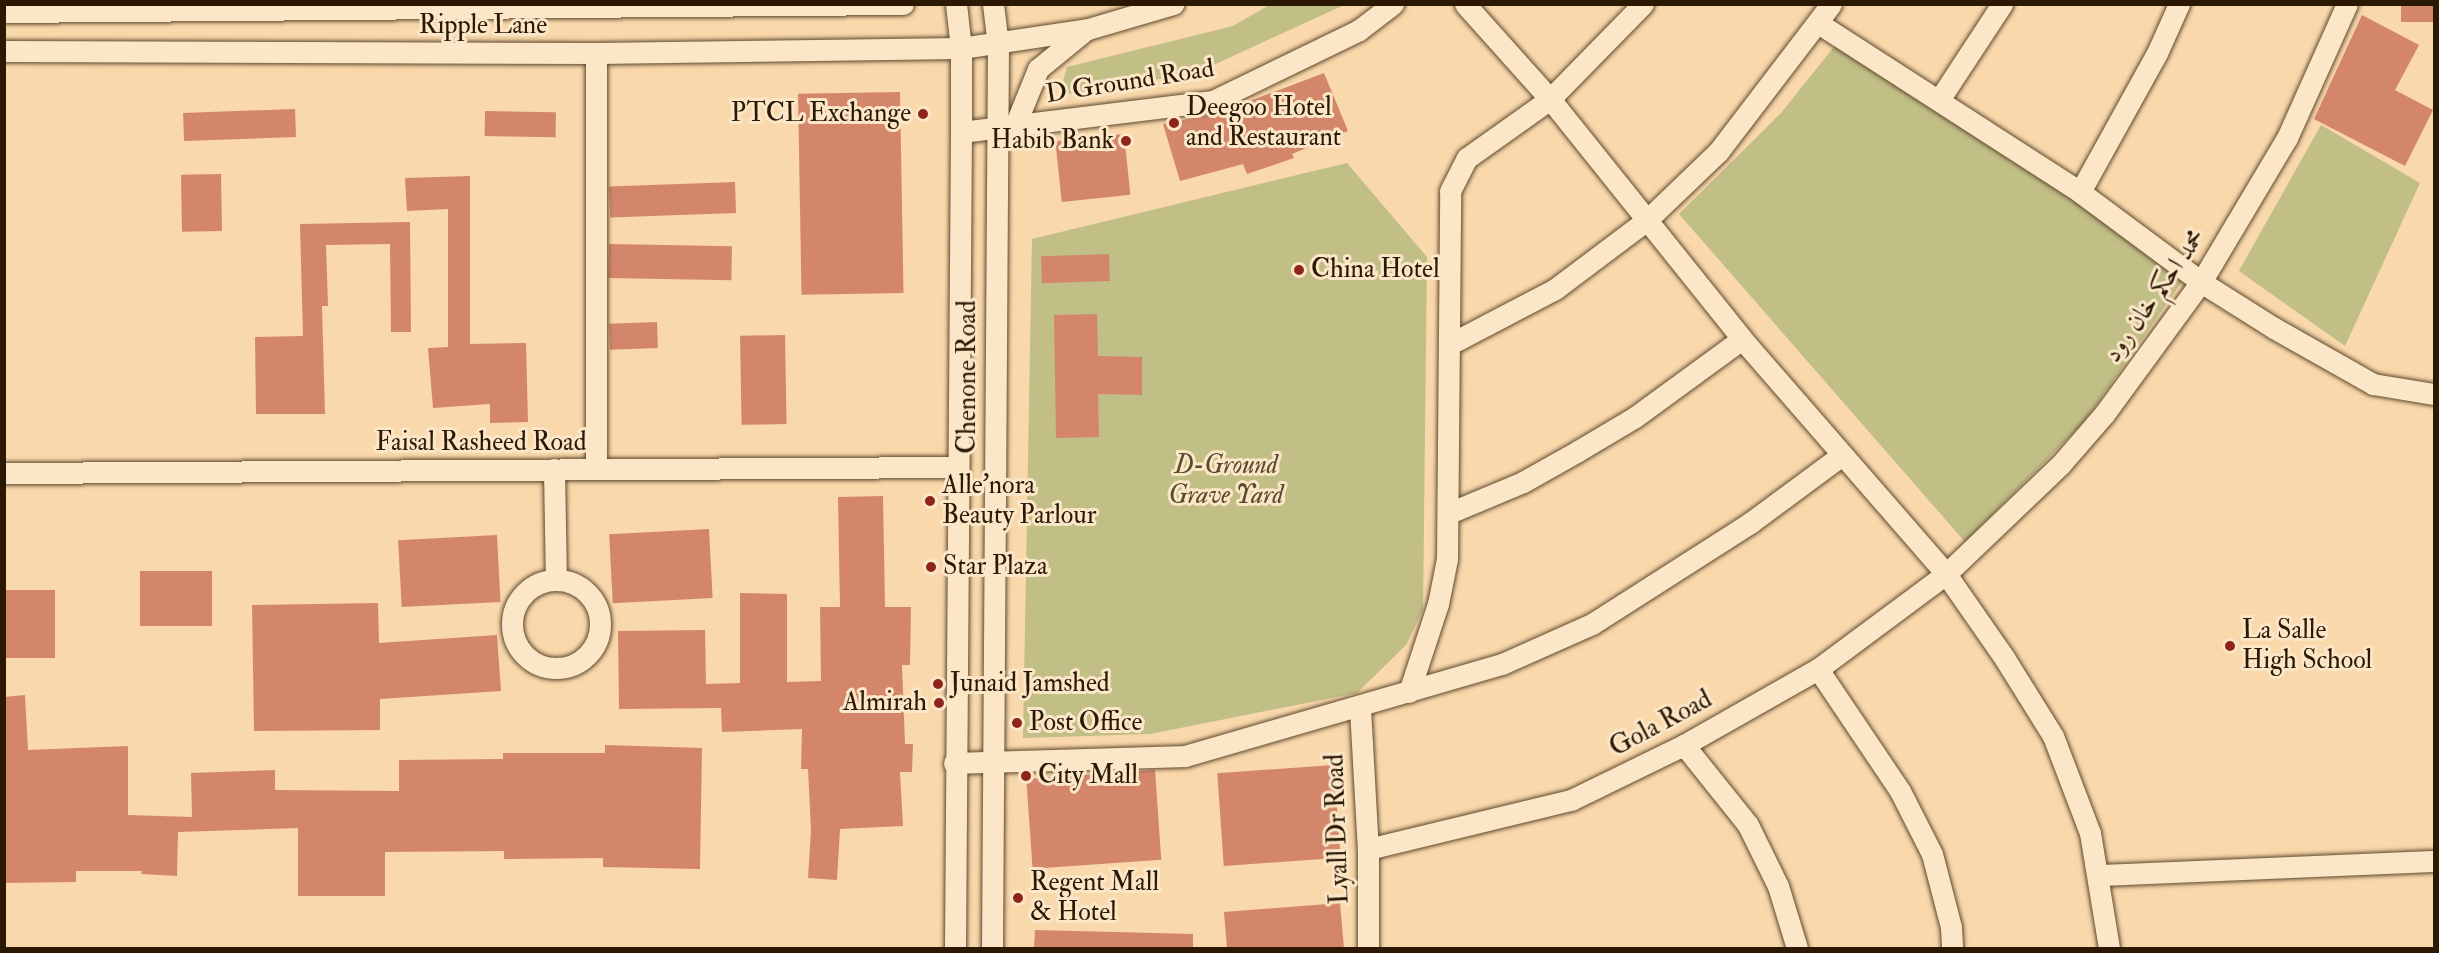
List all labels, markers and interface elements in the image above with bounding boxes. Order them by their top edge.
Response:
street label: Ripple Lane [419,10,547,42]
street label: D Ground Road [1044,53,1216,111]
place label: Deegoo Hotel and Restaurant [1186,92,1341,154]
place label: PTCL Exchange [731,98,911,130]
marker: PTCL Exchange [916,107,930,121]
marker: Deegoo Hotel and Restaurant [1167,116,1181,130]
place label: Habib Bank [991,125,1114,157]
marker: Habib Bank [1119,134,1133,148]
street label: محمد احكم خان رود [2097,223,2213,369]
place label: China Hotel [1311,254,1440,286]
marker: China Hotel [1292,263,1306,277]
street label: Chenone Road [952,300,984,454]
street label: Faisal Rasheed Road [375,427,587,459]
park label: D-Ground Grave Yard [1169,450,1283,512]
place label: Alle'nora Beauty Parlour [942,470,1096,532]
marker: Alle'nora Beauty Parlour [923,494,937,508]
place label: Star Plaza [943,551,1048,583]
marker: Star Plaza [924,560,938,574]
place label: La Salle High School [2242,615,2372,676]
marker: La Salle High School [2223,639,2237,653]
place label: Junaid Jamshed [950,668,1110,700]
marker: Junaid Jamshed [931,677,945,691]
street label: Gola Road [1604,684,1718,764]
place label: Almirah [843,687,927,719]
marker: Almirah [932,696,946,710]
place label: Post Office [1029,707,1142,739]
marker: Post Office [1010,716,1024,730]
street label: Lyall Dr Road [1320,753,1356,905]
place label: City Mall [1038,760,1138,792]
marker: City Mall [1019,769,1033,783]
place label: Regent Mall & Hotel [1030,867,1159,928]
marker: Regent Mall & Hotel [1011,891,1025,905]

